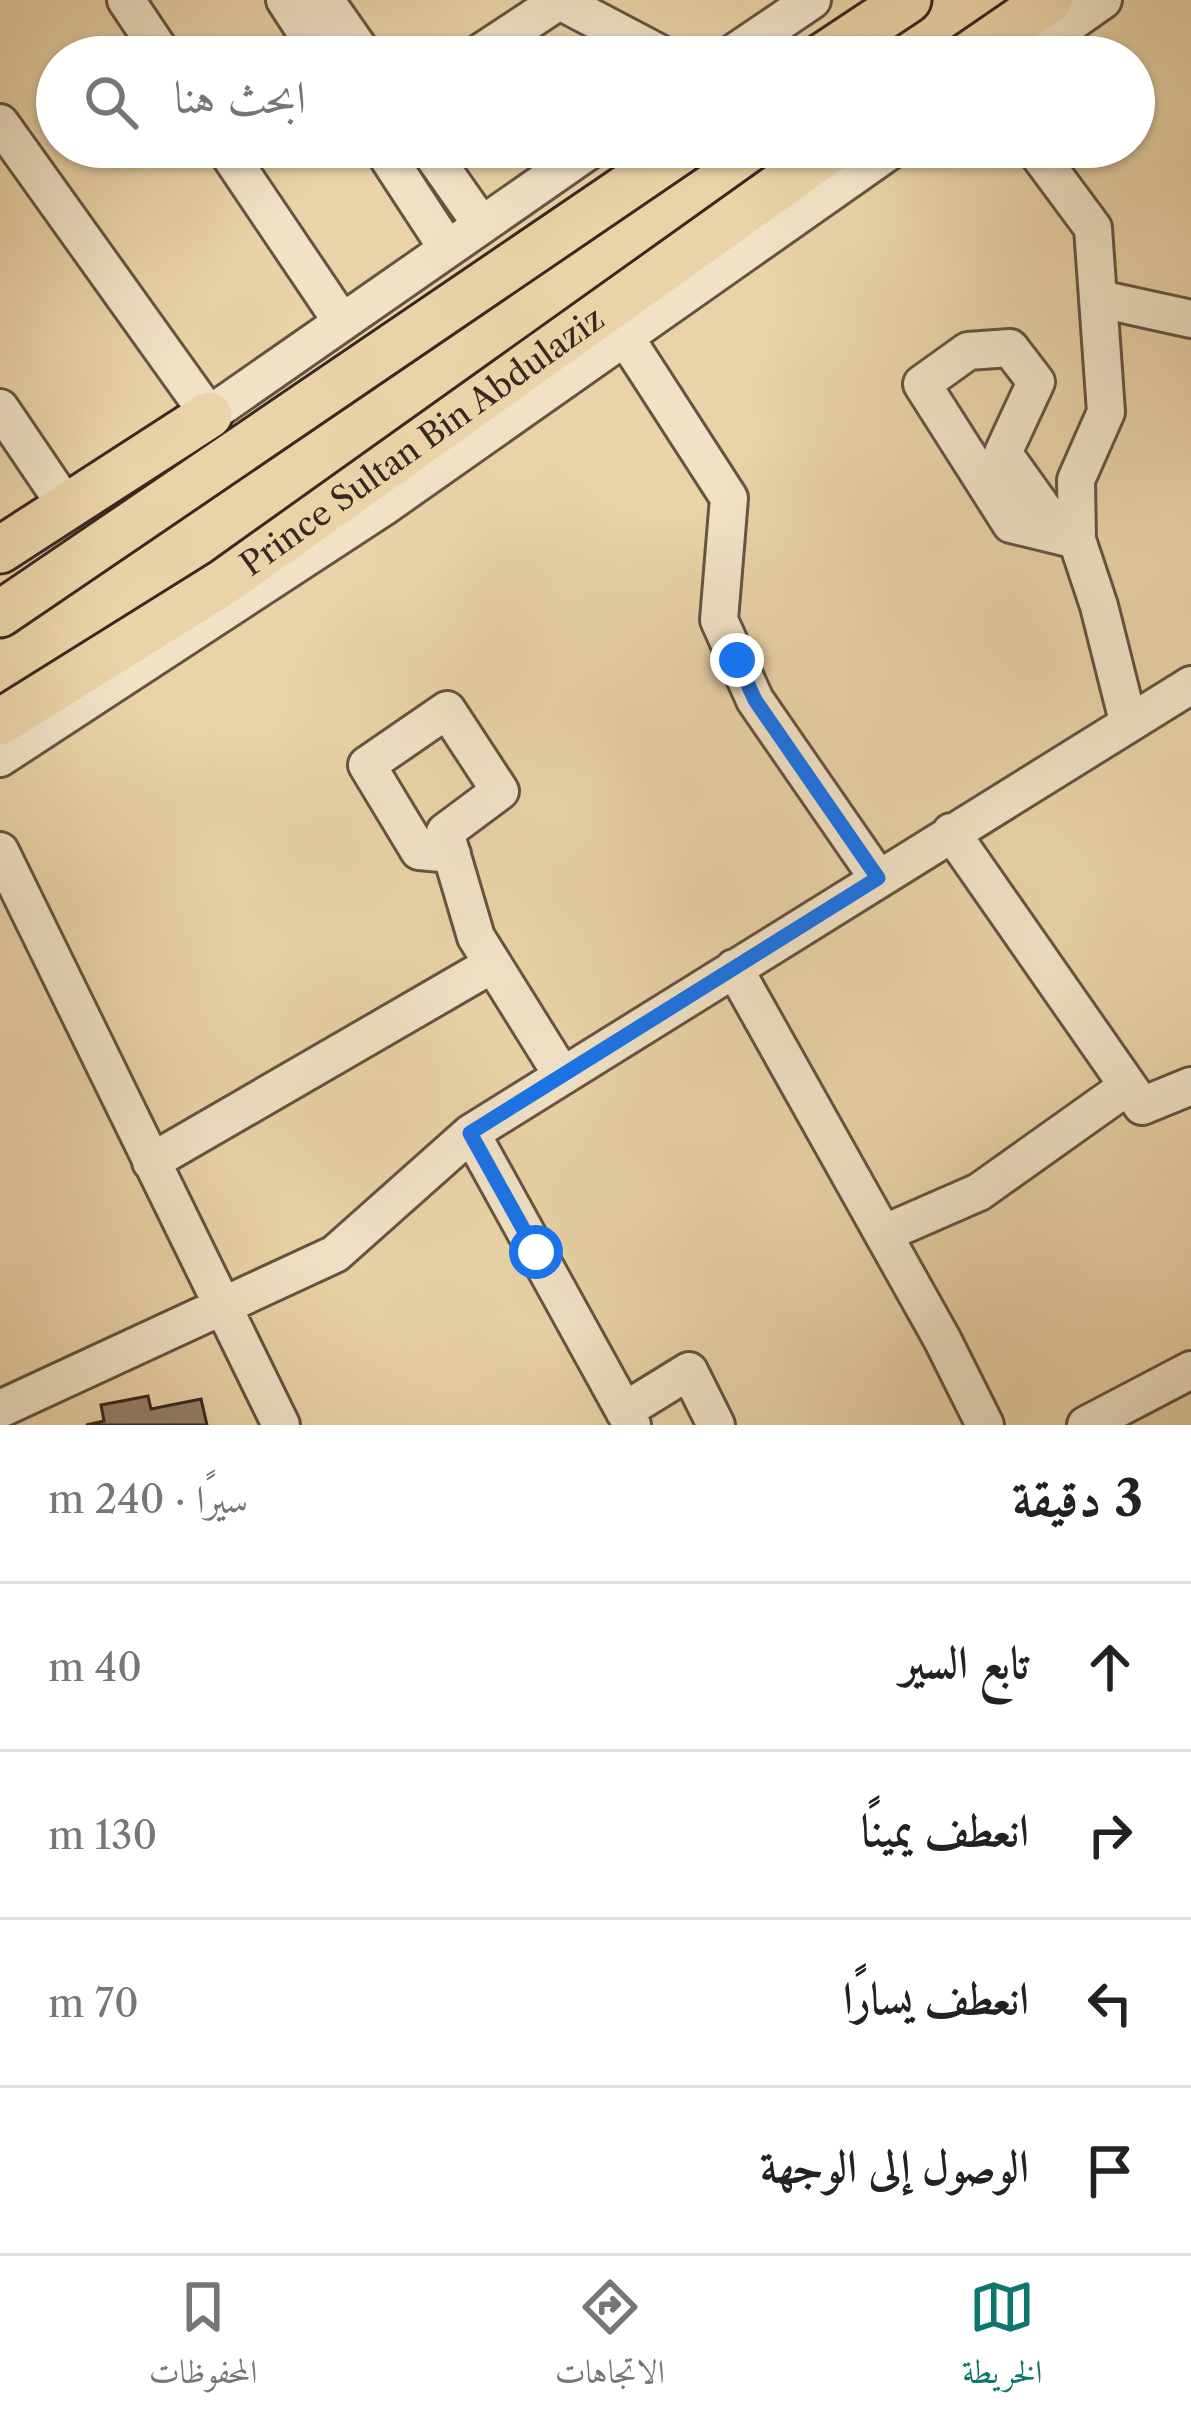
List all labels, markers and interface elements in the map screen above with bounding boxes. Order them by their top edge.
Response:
search box [36,36,1155,168]
icon: search [78,69,144,135]
text: ابحث هنا [174,69,306,125]
street label: Prince Sultan Bin Abdulaziz [232,298,611,584]
route end [710,633,764,687]
route start [509,1225,563,1279]
text: 3 دقيقة [1012,1467,1143,1529]
text: سيرًا · 240 m [48,1475,248,1523]
text: تابع السير [900,1634,1029,1690]
icon: ahead [1077,1634,1143,1700]
text: 40 m [48,1643,142,1691]
text: انعطف يمينًا [861,1802,1029,1858]
icon: right [1077,1802,1143,1868]
text: 130 m [48,1811,157,1859]
text: انعطف يسارًا [843,1970,1029,2026]
icon: left [1077,1970,1143,2036]
text: 70 m [48,1979,139,2027]
text: الوصول إلى الوجهة [760,2138,1029,2194]
icon: arrive [1077,2138,1143,2204]
tab: المحفوظات [149,2274,257,2404]
tab: الاتجاهات [555,2274,665,2404]
tab: الخريطة [962,2274,1042,2404]

